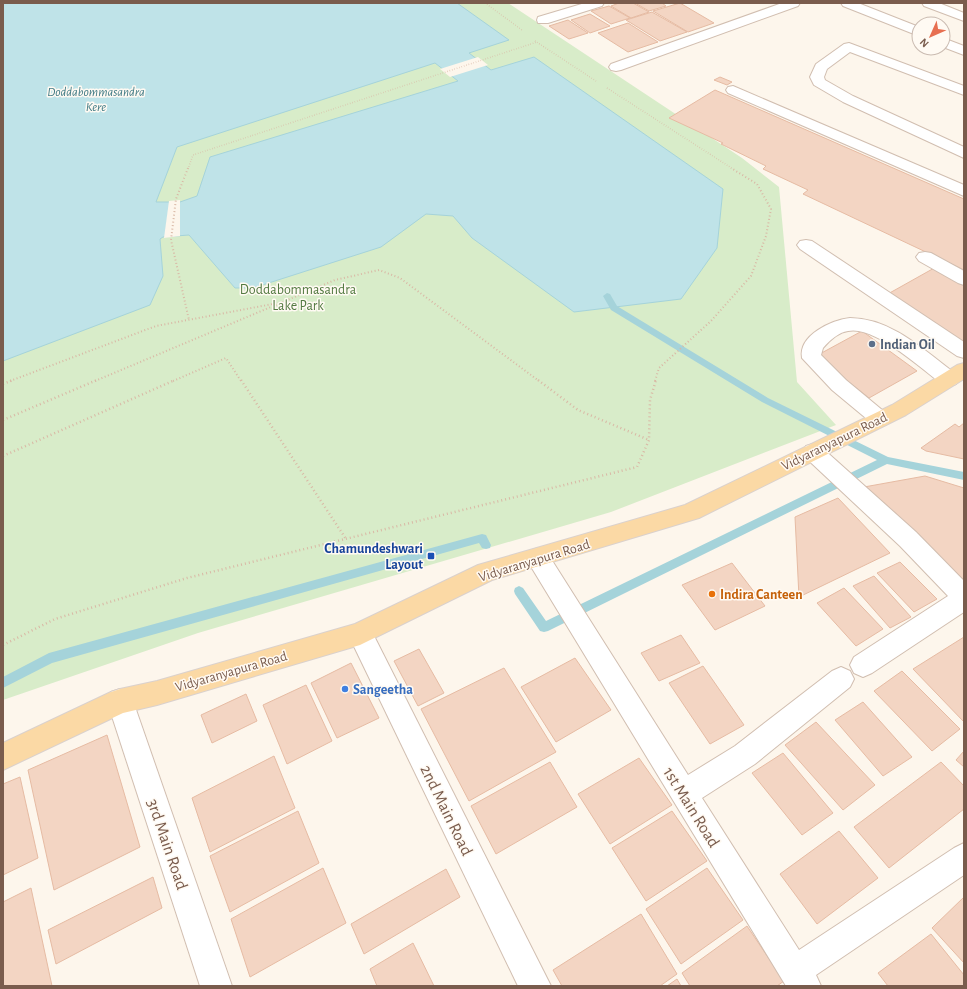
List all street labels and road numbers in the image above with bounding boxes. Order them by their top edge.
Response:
street label: Vidyaranyapura Road [779,410,889,474]
street label: Vidyaranyapura Road [477,537,592,585]
street label: Vidyaranyapura Road [174,649,289,695]
street label: 2nd Main Road [417,762,476,858]
street label: 1st Main Road [660,764,723,851]
street label: 3rd Main Road [144,797,191,892]

